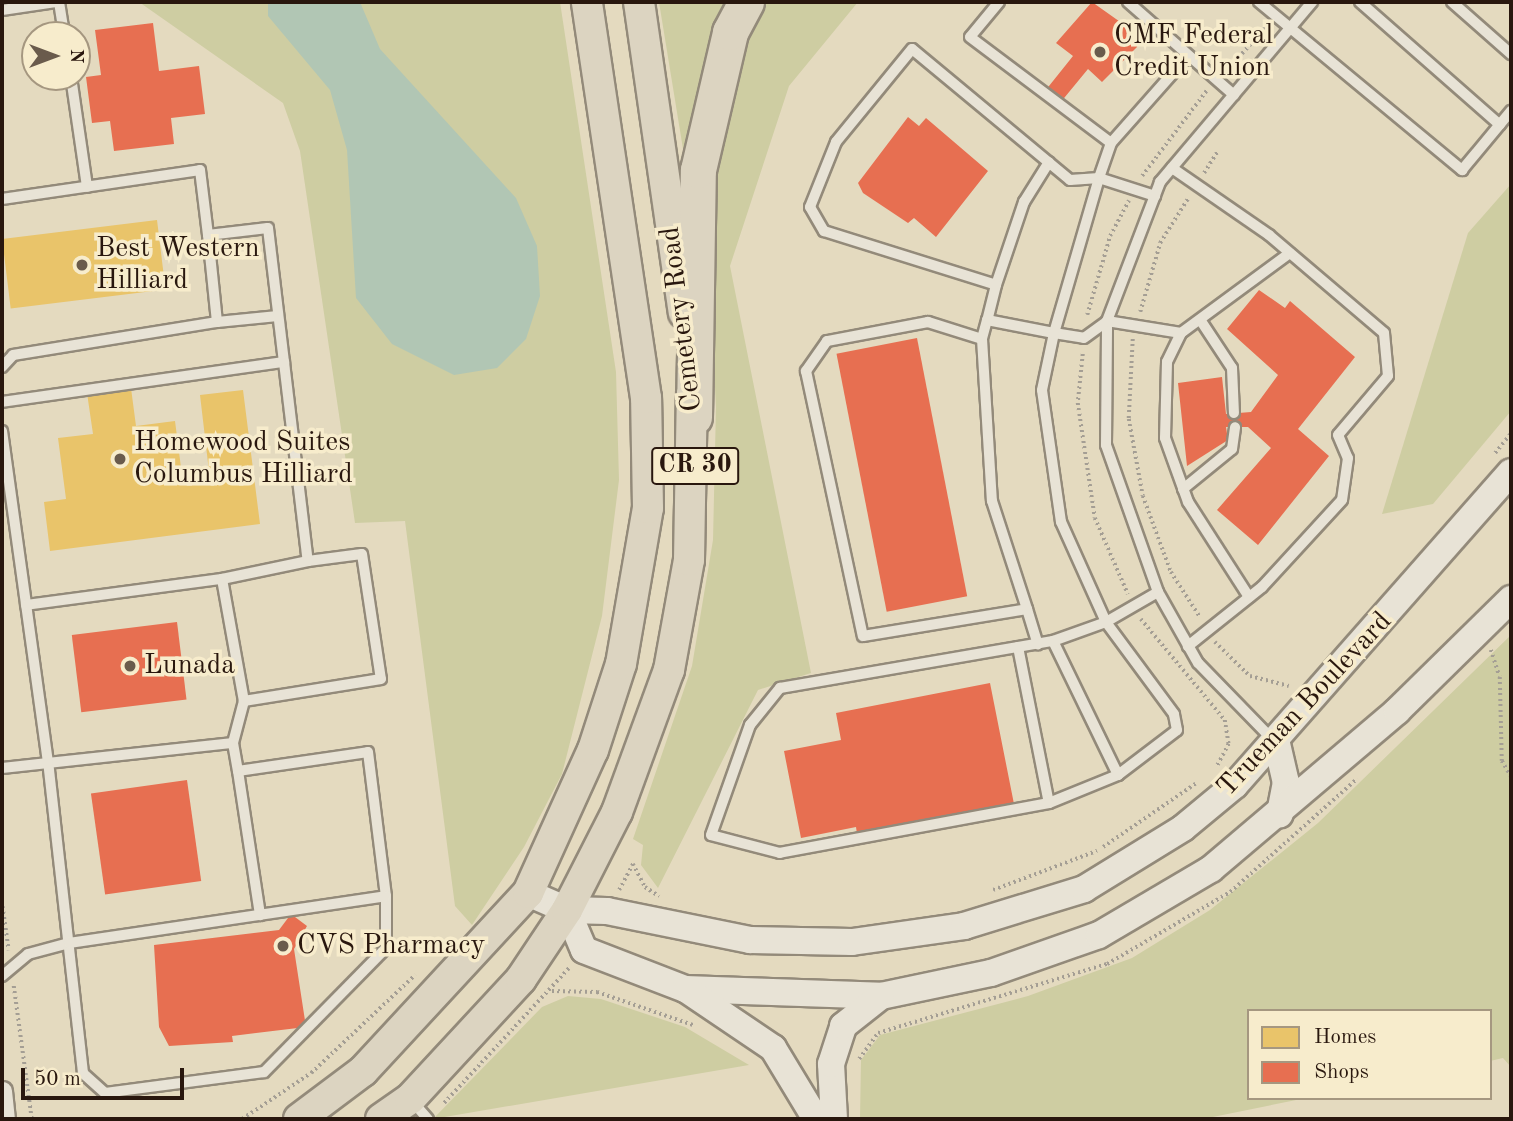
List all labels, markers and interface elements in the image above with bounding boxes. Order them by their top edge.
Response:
place label: CMF Federal Credit Union [1114,19,1273,85]
north arrow [21,21,91,91]
marker: CMF Federal Credit Union [1092,44,1108,60]
text: N [66,49,85,63]
street label: Cemetery Road [654,225,710,413]
place label: Best Western Hilliard [96,232,260,298]
marker: Best Western Hilliard [74,257,90,273]
place label: Homewood Suites Columbus Hilliard [134,426,353,492]
road number: CR 30 [650,444,740,488]
marker: Homewood Suites Columbus Hilliard [112,451,128,467]
street label: Trueman Boulevard [1211,605,1399,805]
place label: Lunada [144,649,235,683]
marker: Lunada [122,658,138,674]
place label: CVS Pharmacy [297,929,485,963]
marker: CVS Pharmacy [275,938,291,954]
legend [1247,1009,1492,1100]
text: Homes [1314,1027,1376,1048]
scale bar [24,1054,187,1098]
text: Shops [1314,1062,1369,1083]
text: 50 m [34,1069,81,1090]

